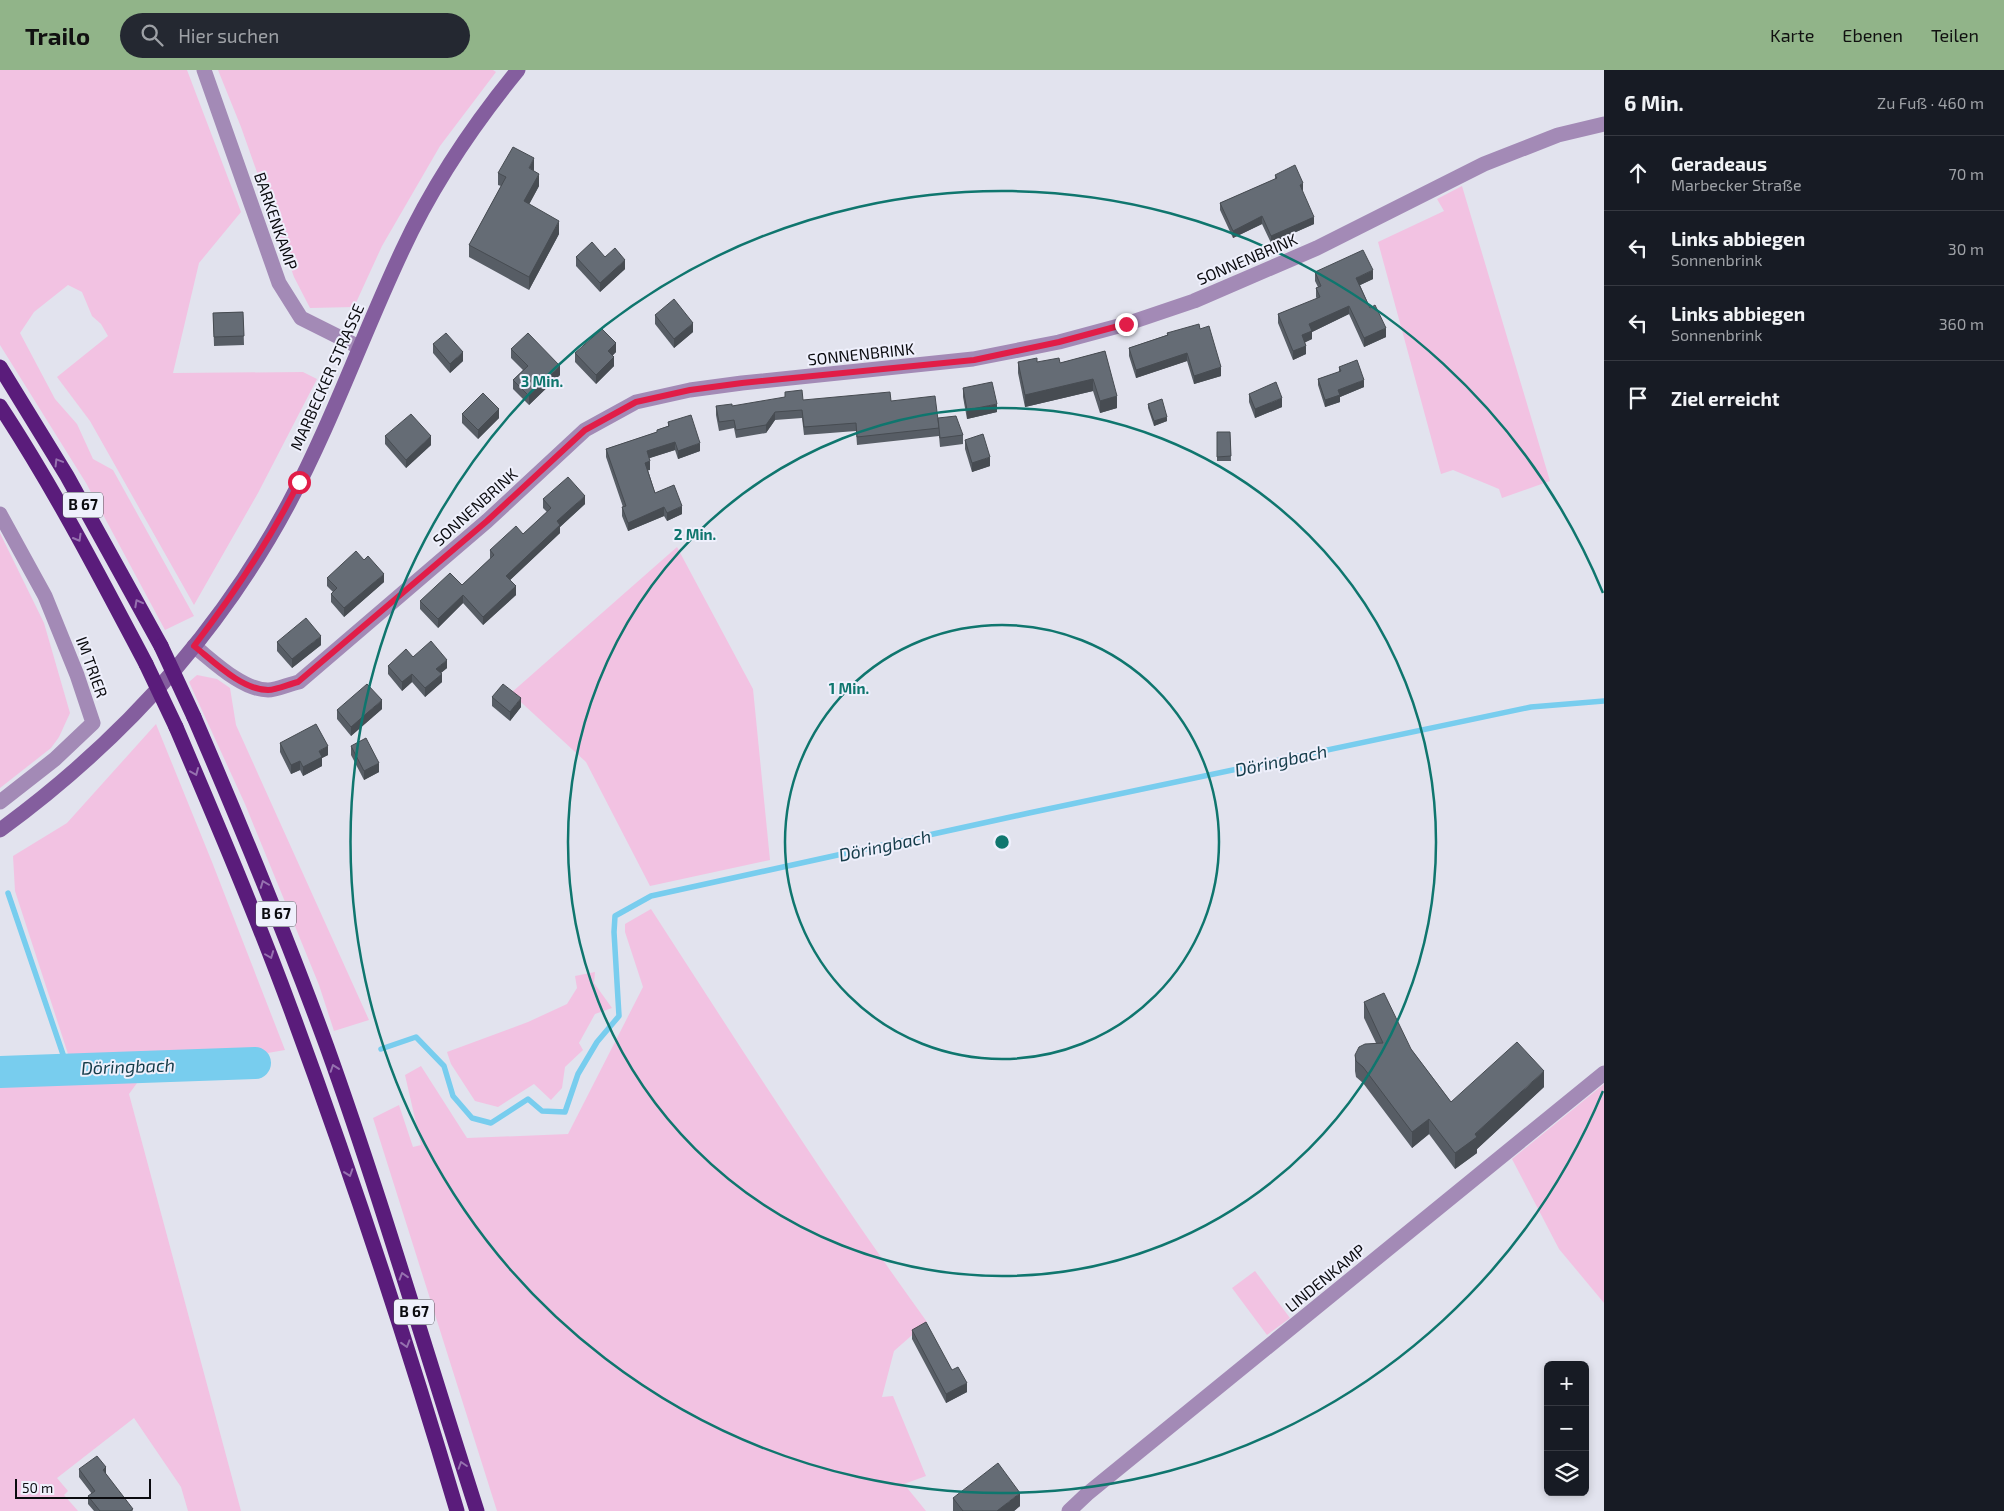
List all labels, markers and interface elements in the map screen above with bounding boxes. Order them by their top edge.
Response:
search box [120,13,470,58]
text: Trailo [25,21,90,50]
icon: search [138,21,166,49]
text: Hier suchen [178,24,279,47]
text: Karte [1770,24,1814,46]
text: Ebenen [1842,24,1903,46]
text: Teilen [1931,24,1979,46]
text: 6 Min. [1624,90,1684,115]
text: Zu Fuß · 460 m [1877,93,1984,112]
text: Geradeaus [1671,152,1767,175]
icon: ahead [1624,159,1652,187]
text: 70 m [1949,164,1984,183]
street label: BARKENKAMP [251,169,302,272]
text: Marbecker Straße [1671,175,1801,194]
text: Links abbiegen [1671,227,1805,250]
street label: SONNENBRINK [1194,229,1300,288]
icon: left [1624,234,1652,262]
text: 30 m [1948,239,1984,258]
text: Sonnenbrink [1671,250,1763,269]
street label: MARBECKER STRASSE [286,300,367,453]
text: Links abbiegen [1671,302,1805,325]
icon: left [1624,309,1652,337]
route end [1115,313,1138,336]
text: 360 m [1939,314,1984,333]
text: Sonnenbrink [1671,325,1763,344]
street label: SONNENBRINK [807,338,916,369]
text: 3 Min. [521,372,563,390]
icon: arrive [1624,384,1652,412]
text: Ziel erreicht [1671,387,1780,410]
one-way arrow [55,458,65,467]
street label: SONNENBRINK [428,463,521,550]
route start [288,471,311,494]
road number: B 67 [63,492,103,518]
text: 2 Min. [674,525,716,543]
one-way arrow [72,533,82,542]
one-way arrow [134,600,144,609]
street label: IM TRIER [73,634,112,700]
text: 1 Min. [829,679,869,697]
water label: Döringbach [1232,739,1329,781]
one-way arrow [189,767,200,776]
water label: Döringbach [836,824,933,866]
centre of rings [993,833,1011,851]
one-way arrow [260,880,270,888]
road number: B 67 [256,902,296,926]
one-way arrow [264,950,274,959]
water label: Döringbach [81,1053,175,1079]
one-way arrow [330,1065,340,1073]
one-way arrow [343,1168,353,1177]
street label: LINDENKAMP [1281,1240,1369,1316]
one-way arrow [398,1272,408,1281]
road number: B 67 [394,1300,434,1324]
one-way arrow [401,1339,411,1347]
map controls [1544,1361,1589,1496]
button: + [1544,1361,1589,1406]
button: − [1544,1406,1589,1451]
button: layers [1544,1451,1589,1496]
one-way arrow [458,1461,468,1469]
scale bar [15,1476,151,1499]
text: 50 m [22,1479,53,1496]

